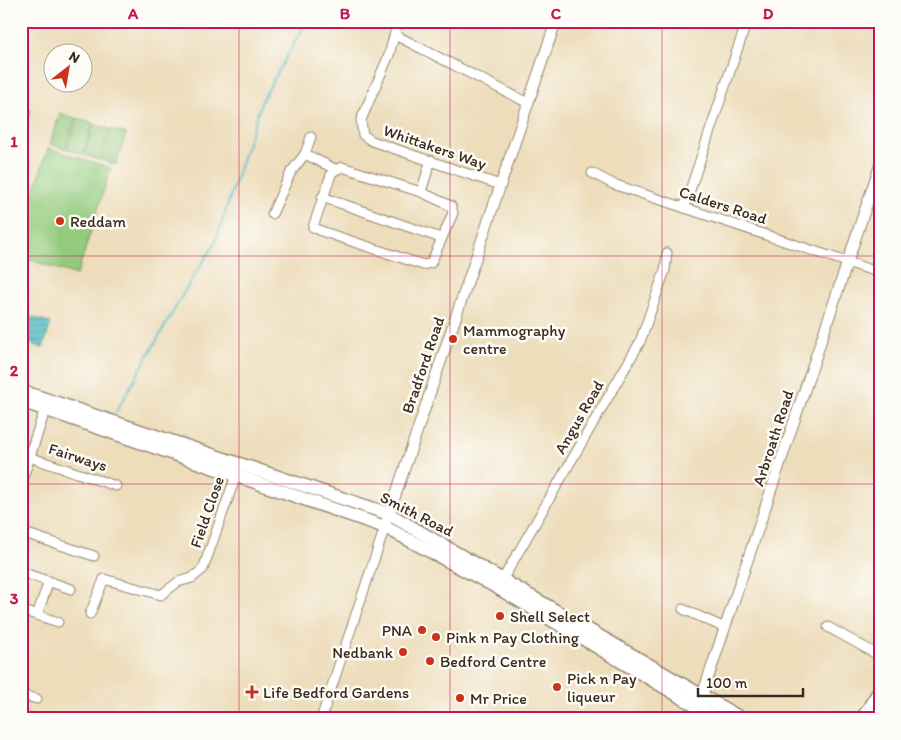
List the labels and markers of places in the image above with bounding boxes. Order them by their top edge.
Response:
place label: Reddam [70,212,126,231]
marker: Reddam [54,215,66,227]
place label: Mammography centre [463,321,566,358]
marker: Mammography centre [447,333,459,345]
place label: Shell Select [510,607,590,626]
marker: Shell Select [494,610,506,622]
place label: PNA [382,621,412,640]
marker: PNA [416,624,428,636]
place label: Pink n Pay Clothing [446,628,580,647]
marker: Pink n Pay Clothing [430,631,442,643]
place label: Nedbank [332,643,394,662]
marker: Nedbank [397,646,409,658]
place label: Bedford Centre [440,652,546,671]
marker: Bedford Centre [424,655,436,667]
place label: Pick n Pay liqueur [567,669,637,706]
marker: Pick n Pay liqueur [551,681,563,693]
place label: Life Bedford Gardens [263,683,409,702]
marker: Life Bedford Gardens [245,685,259,699]
place label: Mr Price [470,689,527,708]
marker: Mr Price [454,692,466,704]

